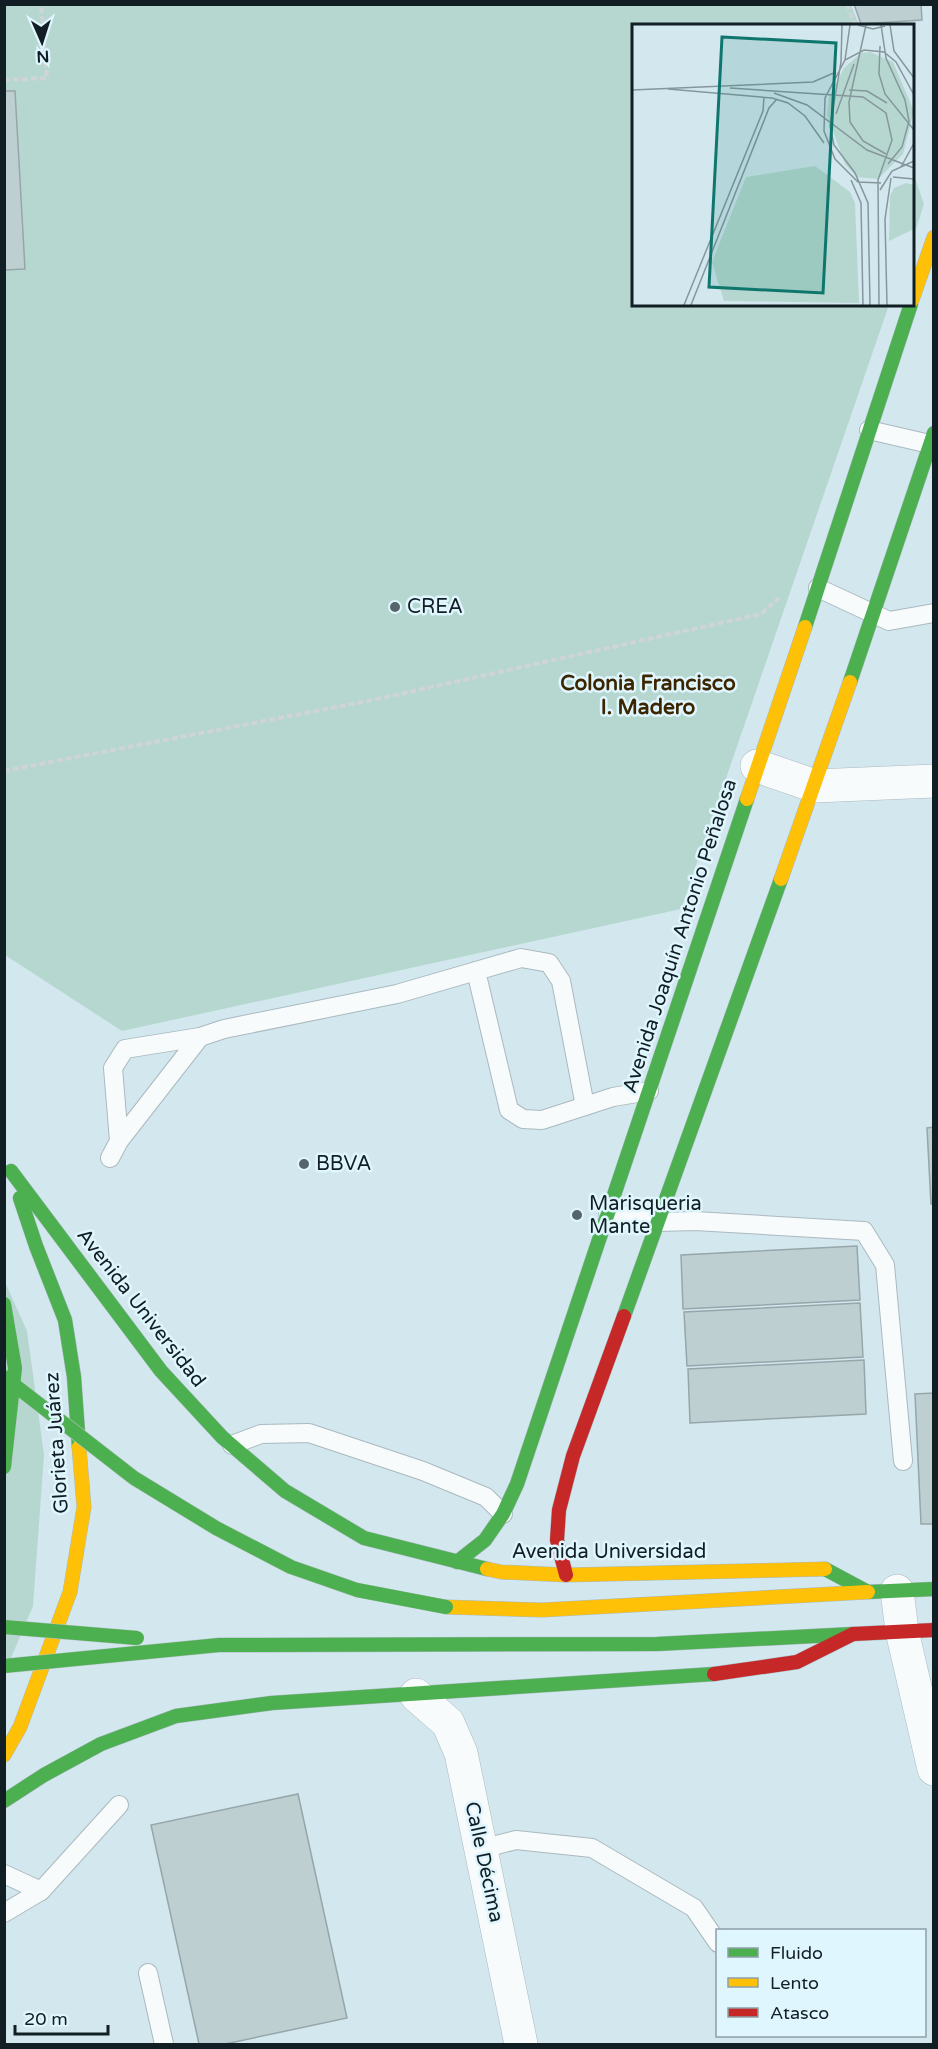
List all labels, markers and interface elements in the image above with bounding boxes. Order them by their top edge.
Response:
north arrow [12,12,72,72]
inset map [632,24,914,306]
text: N [36,46,50,66]
place label: CREA [407,595,463,619]
marker: CREA [388,600,402,614]
district label: Colonia Francisco I. Madero [560,671,736,720]
street label: Avenida Joaquín Antonio Peñalosa [618,776,742,1096]
place label: BBVA [316,1152,371,1176]
marker: BBVA [297,1157,311,1171]
place label: Marisqueria Mante [589,1192,702,1239]
marker: Marisqueria Mante [570,1208,584,1222]
street label: Avenida Universidad [72,1224,210,1392]
street label: Glorieta Juárez [40,1371,74,1515]
street label: Avenida Universidad [512,1540,706,1564]
street label: Calle Décima [459,1799,509,1925]
legend [716,1929,926,2037]
text: Fluido [770,1942,823,1964]
text: Lento [770,1972,819,1994]
scale bar [15,1998,108,2036]
text: Atasco [770,2002,829,2024]
text: 20 m [24,2008,68,2030]

